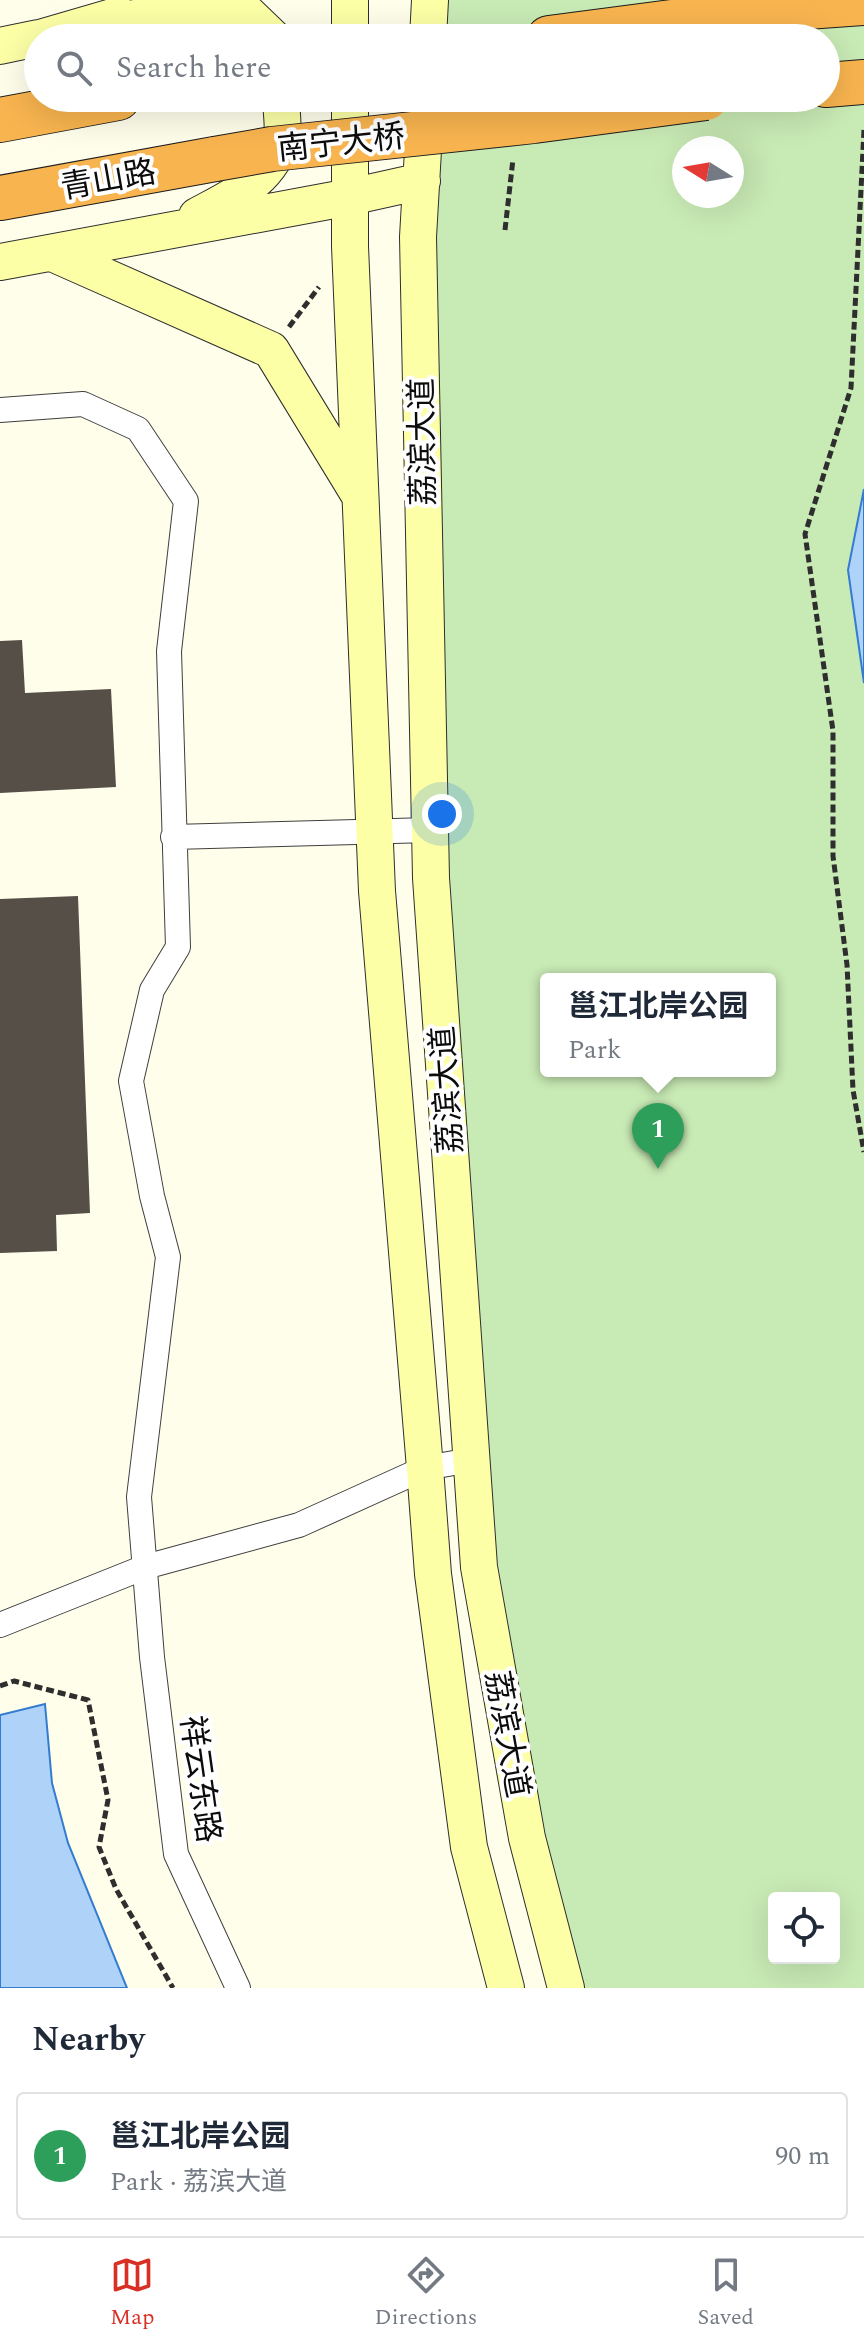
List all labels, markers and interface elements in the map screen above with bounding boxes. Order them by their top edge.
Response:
search box [24,24,840,112]
text: Search here [116,45,272,91]
icon: search [52,46,96,90]
street label: 南宁大桥 [275,112,407,175]
north arrow [672,136,744,208]
street label: 青山路 [57,148,160,213]
street label: 荔滨大道 [398,378,449,506]
your location [422,794,462,834]
popup [540,973,776,1077]
text: 邕江北岸公园 [568,984,748,1030]
street label: 荔滨大道 [419,1024,476,1155]
text: Park [568,1030,622,1070]
pin: 1 [632,1103,684,1169]
street label: 荔滨大道 [471,1667,542,1802]
street label: 祥云东路 [166,1712,233,1846]
map controls [768,1892,840,1964]
button: locate [768,1892,840,1964]
text: Nearby [32,2014,145,2066]
text: 邕江北岸公园 [110,2114,290,2160]
text: 1 [53,2136,67,2176]
text: 90 m [775,2136,830,2176]
text: Park · 荔滨大道 [110,2162,287,2202]
tab: Map [110,2253,154,2334]
tab: Directions [375,2253,477,2334]
tab: Saved [697,2253,754,2334]

